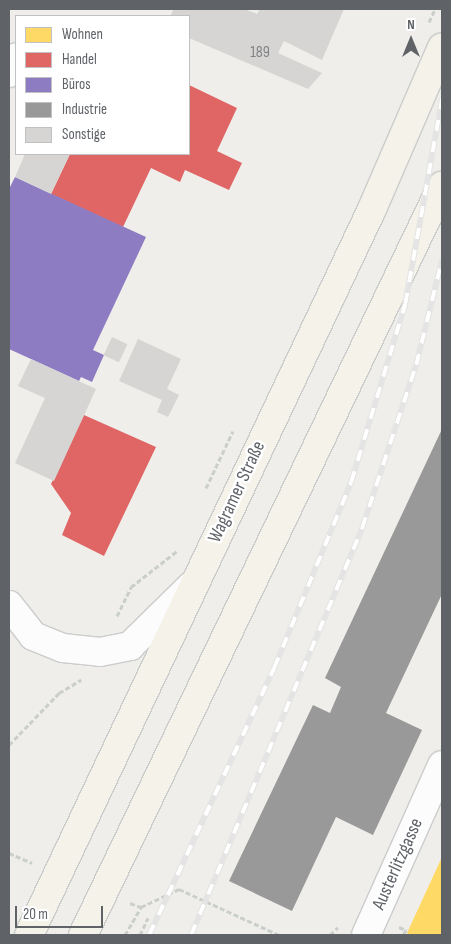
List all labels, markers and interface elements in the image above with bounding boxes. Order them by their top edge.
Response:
legend [15,15,190,155]
north arrow [386,15,436,65]
text: N [407,16,415,33]
text: Wohnen [62,25,103,44]
house number: 189 [250,43,270,63]
text: Handel [62,50,97,69]
text: Büros [62,75,91,94]
text: Industrie [62,100,107,119]
text: Sonstige [62,125,106,144]
street label: Wagramer Straße [204,438,270,546]
street label: Austerlitzgasse [368,815,428,913]
scale bar [18,896,105,928]
text: 20 m [23,905,48,924]

